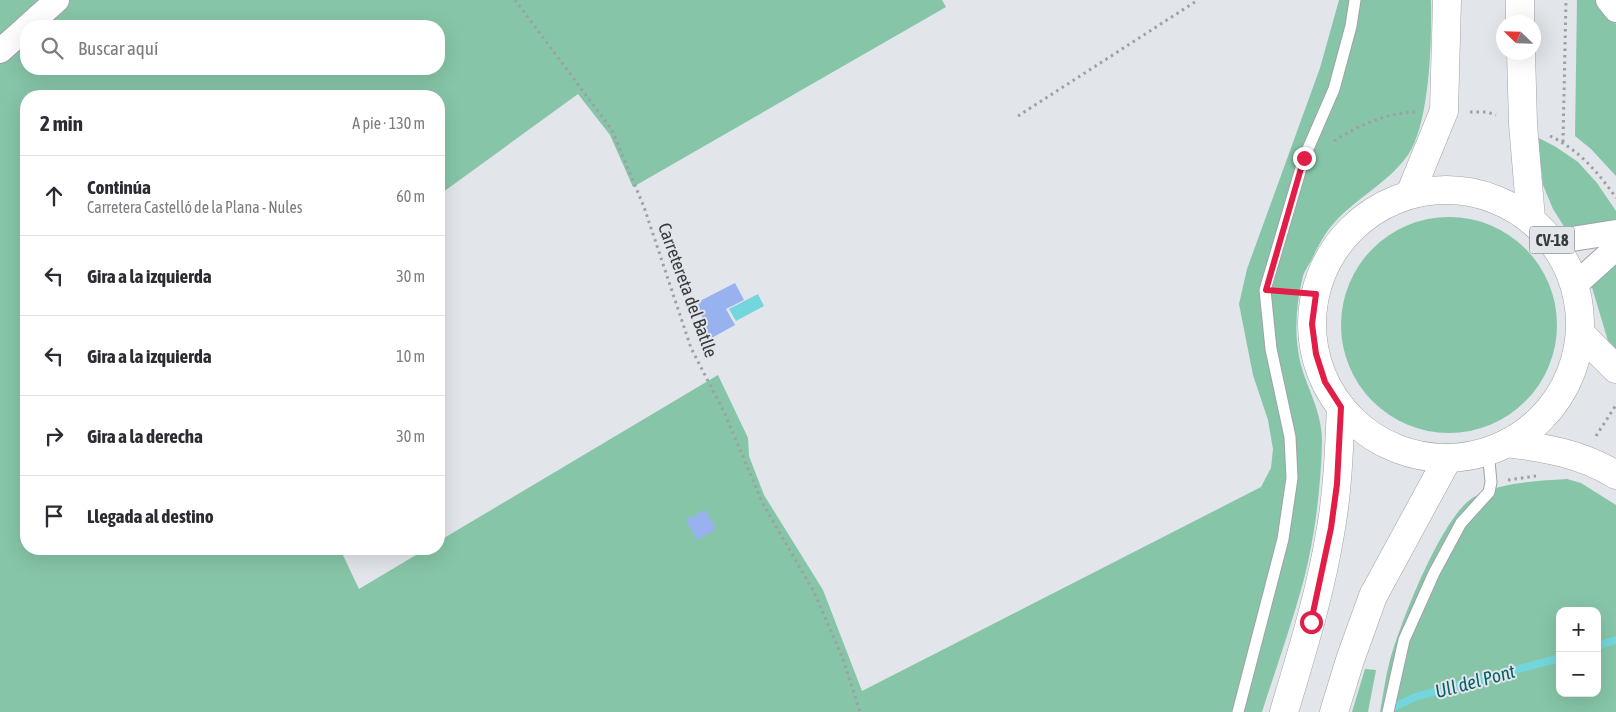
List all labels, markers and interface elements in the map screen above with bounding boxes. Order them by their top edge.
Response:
north arrow [1496,15,1541,60]
search box [20,20,445,75]
icon: search [38,34,66,62]
text: Buscar aquí [78,37,158,59]
text: 2 min [40,111,83,135]
text: A pie · 130 m [352,114,425,132]
route end [1293,147,1316,170]
text: Continúa [87,176,151,198]
icon: ahead [40,182,68,210]
text: 60 m [396,187,425,205]
text: Carretera Castelló de la Plana - Nules [87,198,302,216]
street label: Carretereta del Batlle [654,220,722,360]
road number: CV-18 [1530,226,1574,254]
icon: left [40,262,68,290]
text: Gira a la izquierda [87,265,212,287]
text: 30 m [396,267,425,285]
icon: left [40,342,68,370]
text: Gira a la izquierda [87,345,212,367]
text: 10 m [396,347,425,365]
icon: right [40,422,68,450]
text: Gira a la derecha [87,425,203,447]
text: 30 m [396,427,425,445]
icon: arrive [40,502,68,530]
text: Llegada al destino [87,505,214,527]
map controls [1556,607,1601,697]
button: + [1556,607,1601,652]
route start [1300,611,1323,634]
button: − [1556,652,1601,697]
water label: Ull del Pont [1433,660,1518,702]

